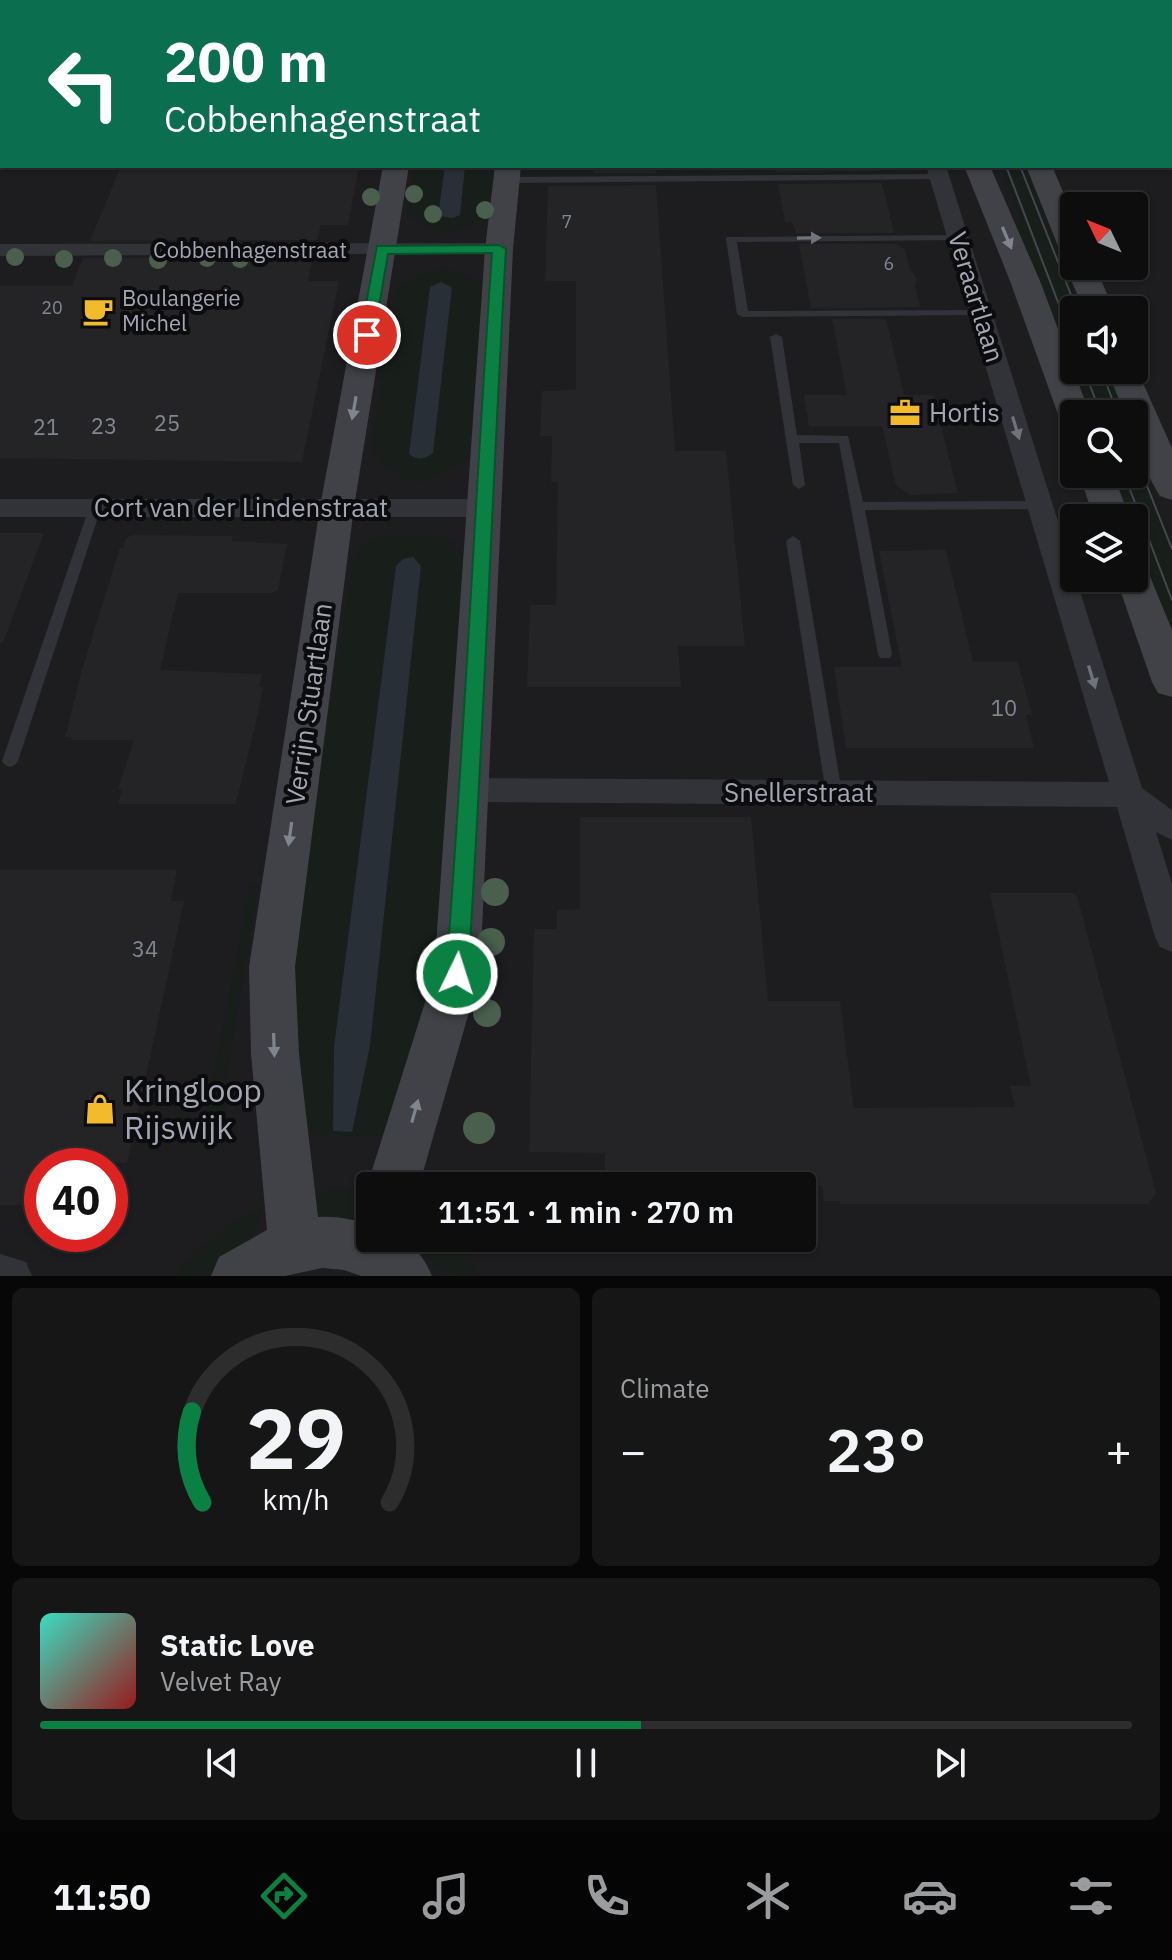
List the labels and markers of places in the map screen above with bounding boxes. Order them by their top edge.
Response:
place label: Boulangerie Michel [122,283,241,337]
cafe icon: Boulangerie Michel [81,294,115,328]
pin [333,301,401,369]
place label: Hortis [929,395,1000,429]
office icon: Hortis [888,396,922,430]
place label: Kringloop Rijswijk [124,1069,262,1148]
shop icon: Kringloop Rijswijk [83,1092,117,1126]

